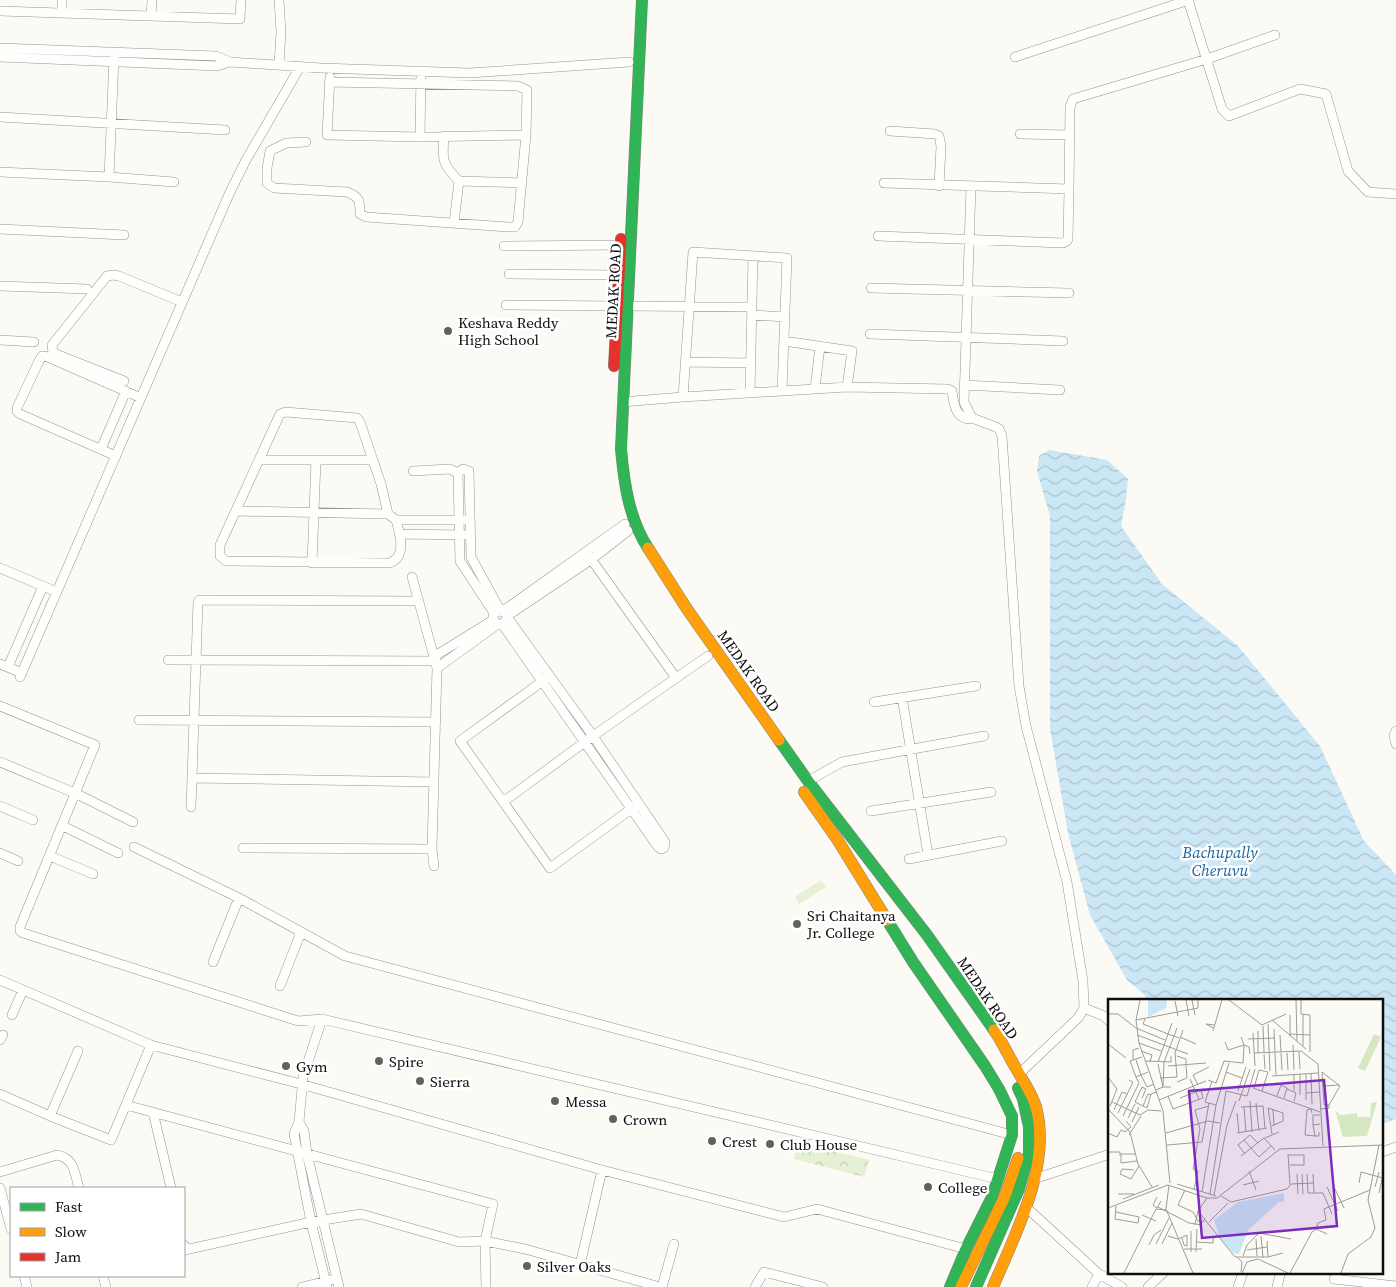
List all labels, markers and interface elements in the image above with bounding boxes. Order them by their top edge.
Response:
street label: MEDAK ROAD [600,243,626,339]
place label: Keshava Reddy High School [458,312,559,350]
marker: Keshava Reddy High School [442,325,454,337]
street label: MEDAK ROAD [713,626,785,716]
water label: Bachupally Cheruvu [1181,841,1258,881]
place label: Sri Chaitanya Jr. College [806,905,896,943]
marker: Sri Chaitanya Jr. College [791,918,803,930]
street label: MEDAK ROAD [953,953,1023,1043]
inset map [1108,999,1384,1274]
place label: Spire [389,1051,424,1072]
marker: Spire [373,1055,385,1067]
place label: Gym [296,1056,328,1077]
marker: Gym [280,1060,292,1072]
place label: Sierra [430,1071,470,1092]
marker: Sierra [414,1075,426,1087]
place label: Messa [565,1091,607,1112]
marker: Messa [549,1095,561,1107]
place label: Crown [623,1109,667,1130]
marker: Crown [607,1113,619,1125]
place label: Crest [722,1131,757,1152]
place label: Club House [780,1134,858,1155]
marker: Crest [706,1135,718,1147]
marker: Club House [764,1138,776,1150]
place label: College [938,1177,988,1198]
marker: College [922,1181,934,1193]
legend [10,1187,185,1277]
text: Fast [55,1196,82,1217]
text: Slow [55,1221,87,1242]
text: Jam [54,1246,82,1267]
place label: Silver Oaks [537,1256,611,1277]
marker: Silver Oaks [521,1260,533,1272]

